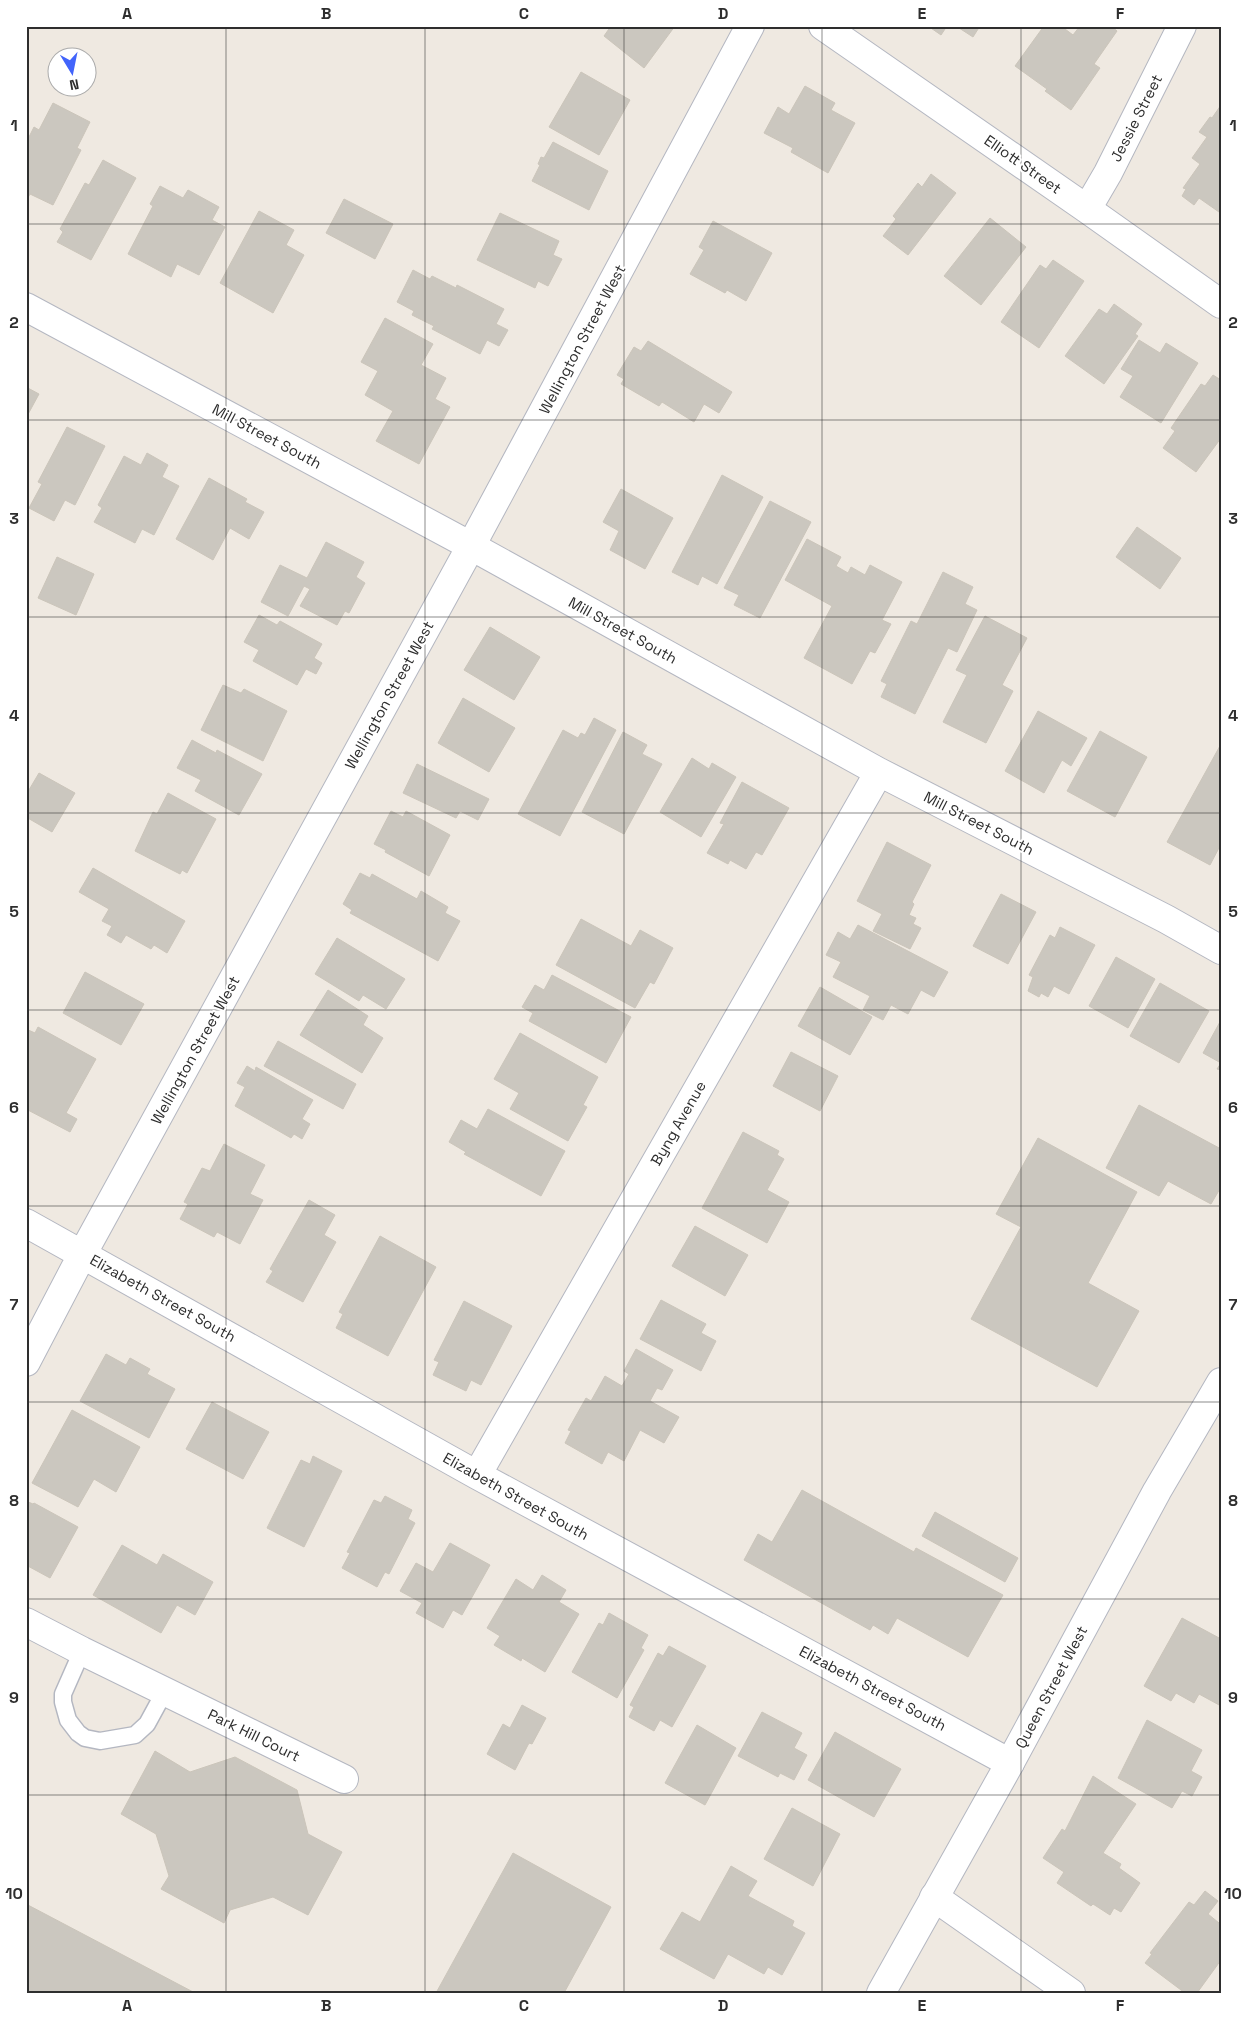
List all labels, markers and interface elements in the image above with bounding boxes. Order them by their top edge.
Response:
text: A [122,3,132,24]
text: B [321,3,331,24]
text: C [519,3,529,24]
text: D [718,3,728,24]
text: E [918,3,927,24]
text: F [1116,3,1125,24]
north arrow [48,48,98,98]
street label: Jessie Street [1106,71,1166,165]
text: N [68,75,80,94]
text: 1 [10,115,18,136]
text: 1 [1229,115,1237,136]
street label: Elliott Street [981,130,1065,198]
street label: Wellington Street West [534,261,630,417]
text: 2 [9,312,19,333]
text: 2 [1228,312,1238,333]
street label: Mill Street South [209,399,325,473]
text: 3 [9,508,19,529]
text: 3 [1228,508,1238,529]
street label: Mill Street South [565,592,681,668]
street label: Wellington Street West [340,617,438,772]
text: 4 [9,705,19,726]
text: 4 [1228,705,1238,726]
street label: Mill Street South [921,787,1037,859]
text: 5 [9,901,19,922]
text: 5 [1228,901,1238,922]
street label: Wellington Street West [146,972,244,1127]
street label: Byng Avenue [646,1077,710,1169]
text: 6 [9,1097,19,1118]
text: 6 [1228,1097,1238,1118]
street label: Elizabeth Street South [87,1250,239,1346]
text: 7 [10,1294,19,1315]
text: 7 [1229,1294,1238,1315]
street label: Elizabeth Street South [440,1448,592,1544]
text: 8 [9,1490,19,1511]
text: 8 [1228,1490,1238,1511]
street label: Queen Street West [1011,1622,1091,1752]
street label: Elizabeth Street South [796,1641,950,1735]
text: 9 [9,1687,19,1708]
text: 9 [1228,1687,1238,1708]
street label: Park Hill Court [205,1704,303,1766]
text: 10 [5,1883,23,1904]
text: 10 [1224,1883,1242,1904]
text: A [122,1995,132,2016]
text: B [321,1995,331,2016]
text: C [519,1995,529,2016]
text: D [718,1995,728,2016]
text: E [918,1995,927,2016]
text: F [1116,1995,1125,2016]

